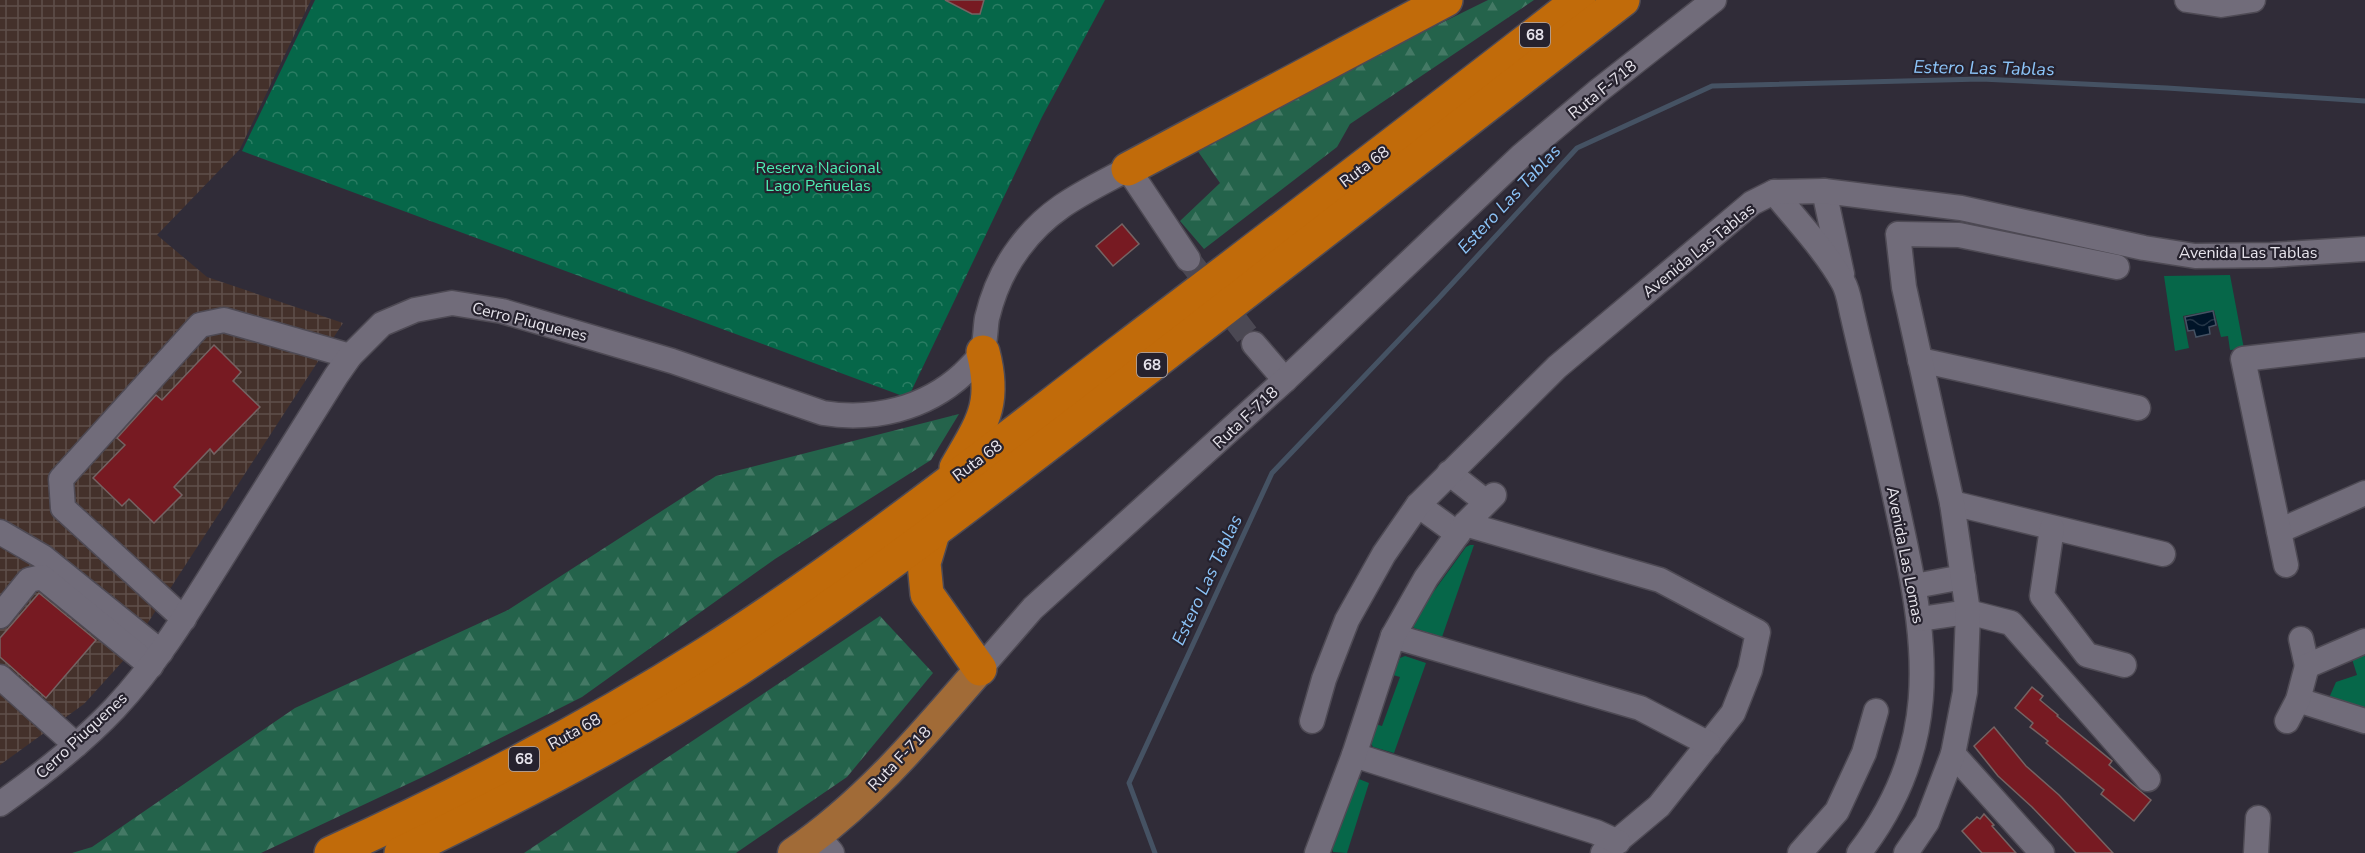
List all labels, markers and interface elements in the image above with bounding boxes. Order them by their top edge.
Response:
road number: 68 [1520,23,1550,47]
street label: Ruta F-718 [1564,55,1641,124]
water label: Estero Las Tablas [1913,55,2055,81]
water label: Estero Las Tablas [1452,139,1566,259]
street label: Ruta 68 [1335,141,1394,193]
park label: Reserva Nacional Lago Peñuelas [756,157,881,197]
street label: Avenida Las Tablas [1638,199,1759,303]
street label: Avenida Las Tablas [2179,242,2317,264]
street label: Cerro Piuquenes [470,297,590,347]
road number: 68 [1137,353,1167,377]
street label: Ruta F-718 [1208,382,1283,454]
street label: Ruta 68 [948,435,1007,487]
street label: Avenida Las Lomas [1881,485,1929,625]
water label: Estero Las Tablas [1166,511,1248,649]
street label: Cerro Piuquenes [31,687,132,784]
street label: Ruta 68 [544,708,605,755]
street label: Ruta F-718 [863,722,936,796]
road number: 68 [509,747,539,771]

